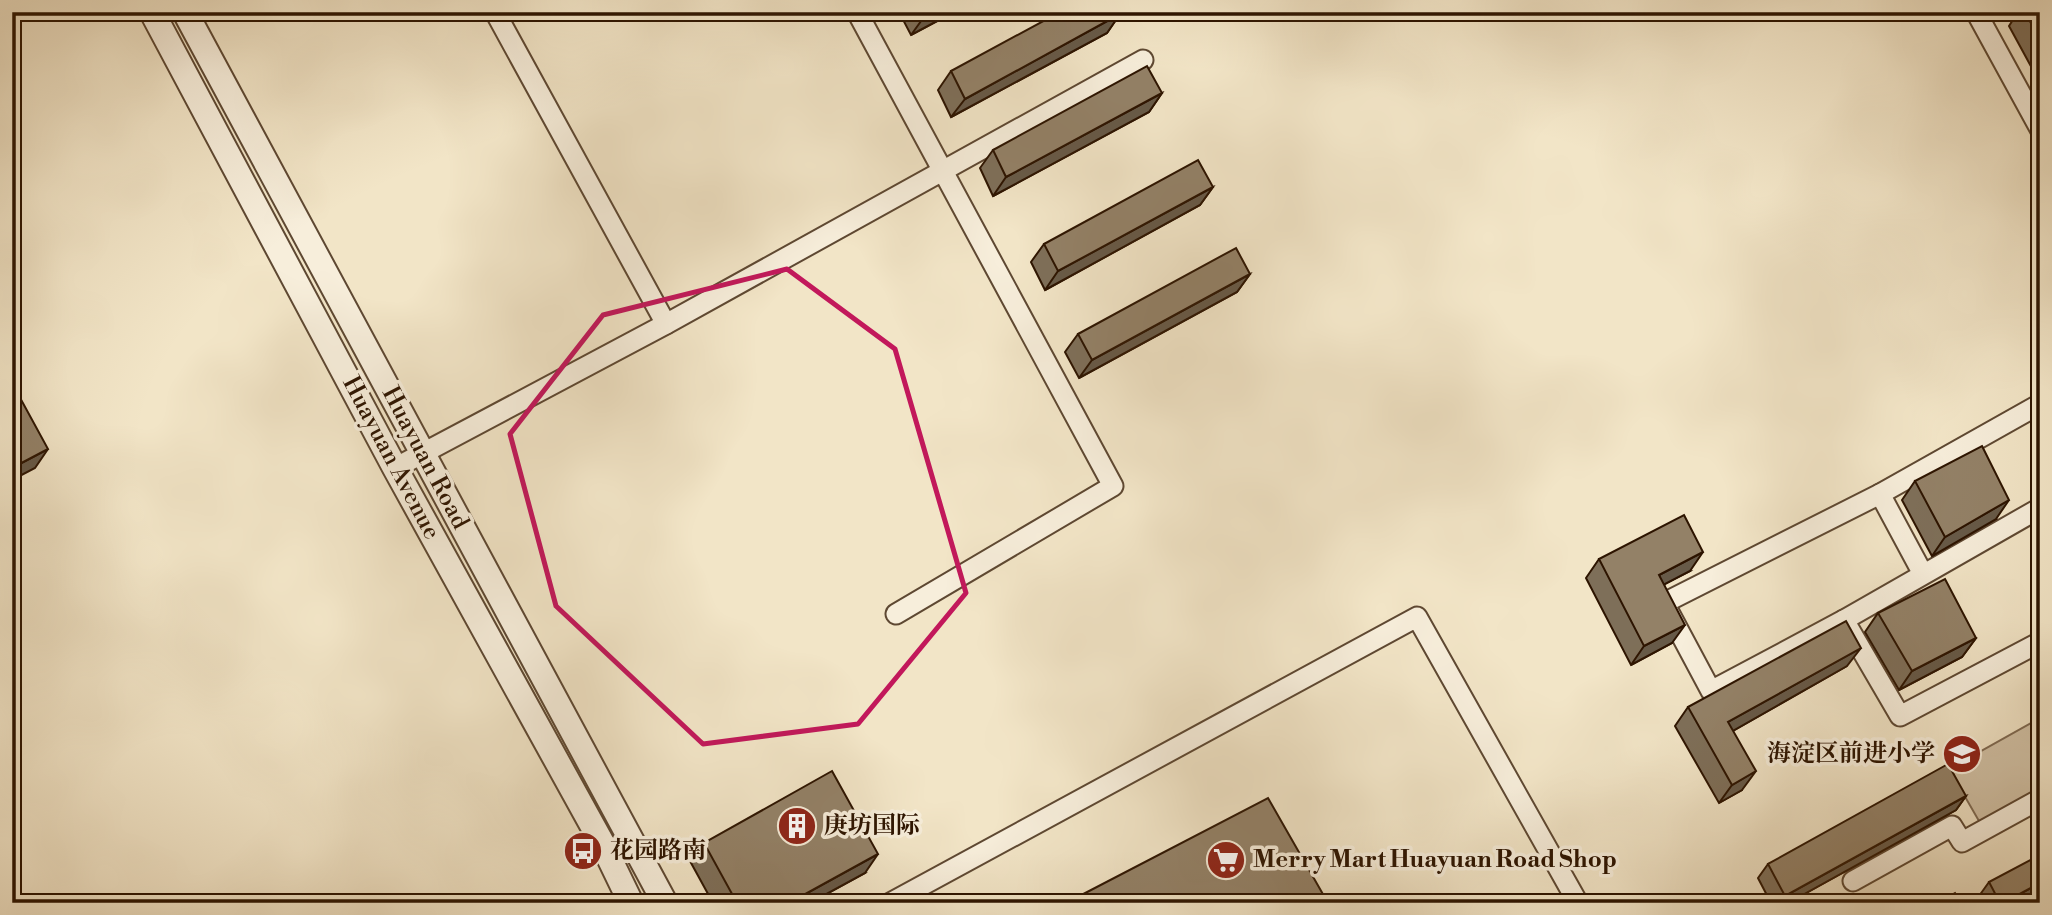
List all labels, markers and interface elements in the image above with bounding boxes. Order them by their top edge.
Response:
street label: Huayuan Avenue [335,371,447,545]
street label: Huayuan Road [375,382,475,535]
school or university icon: 海淀区前进小学 [1941,733,1983,775]
place label: 海淀区前进小学 [1767,739,1935,769]
building icon: 庚坊国际 [776,805,818,847]
place label: 庚坊国际 [824,811,920,841]
bus stop icon: 花园路南 [562,830,604,872]
place label: 花园路南 [610,836,706,866]
supermarket icon: Merry Mart Huayuan Road Shop [1205,839,1247,881]
place label: Merry Mart Huayuan Road Shop [1253,845,1617,875]

